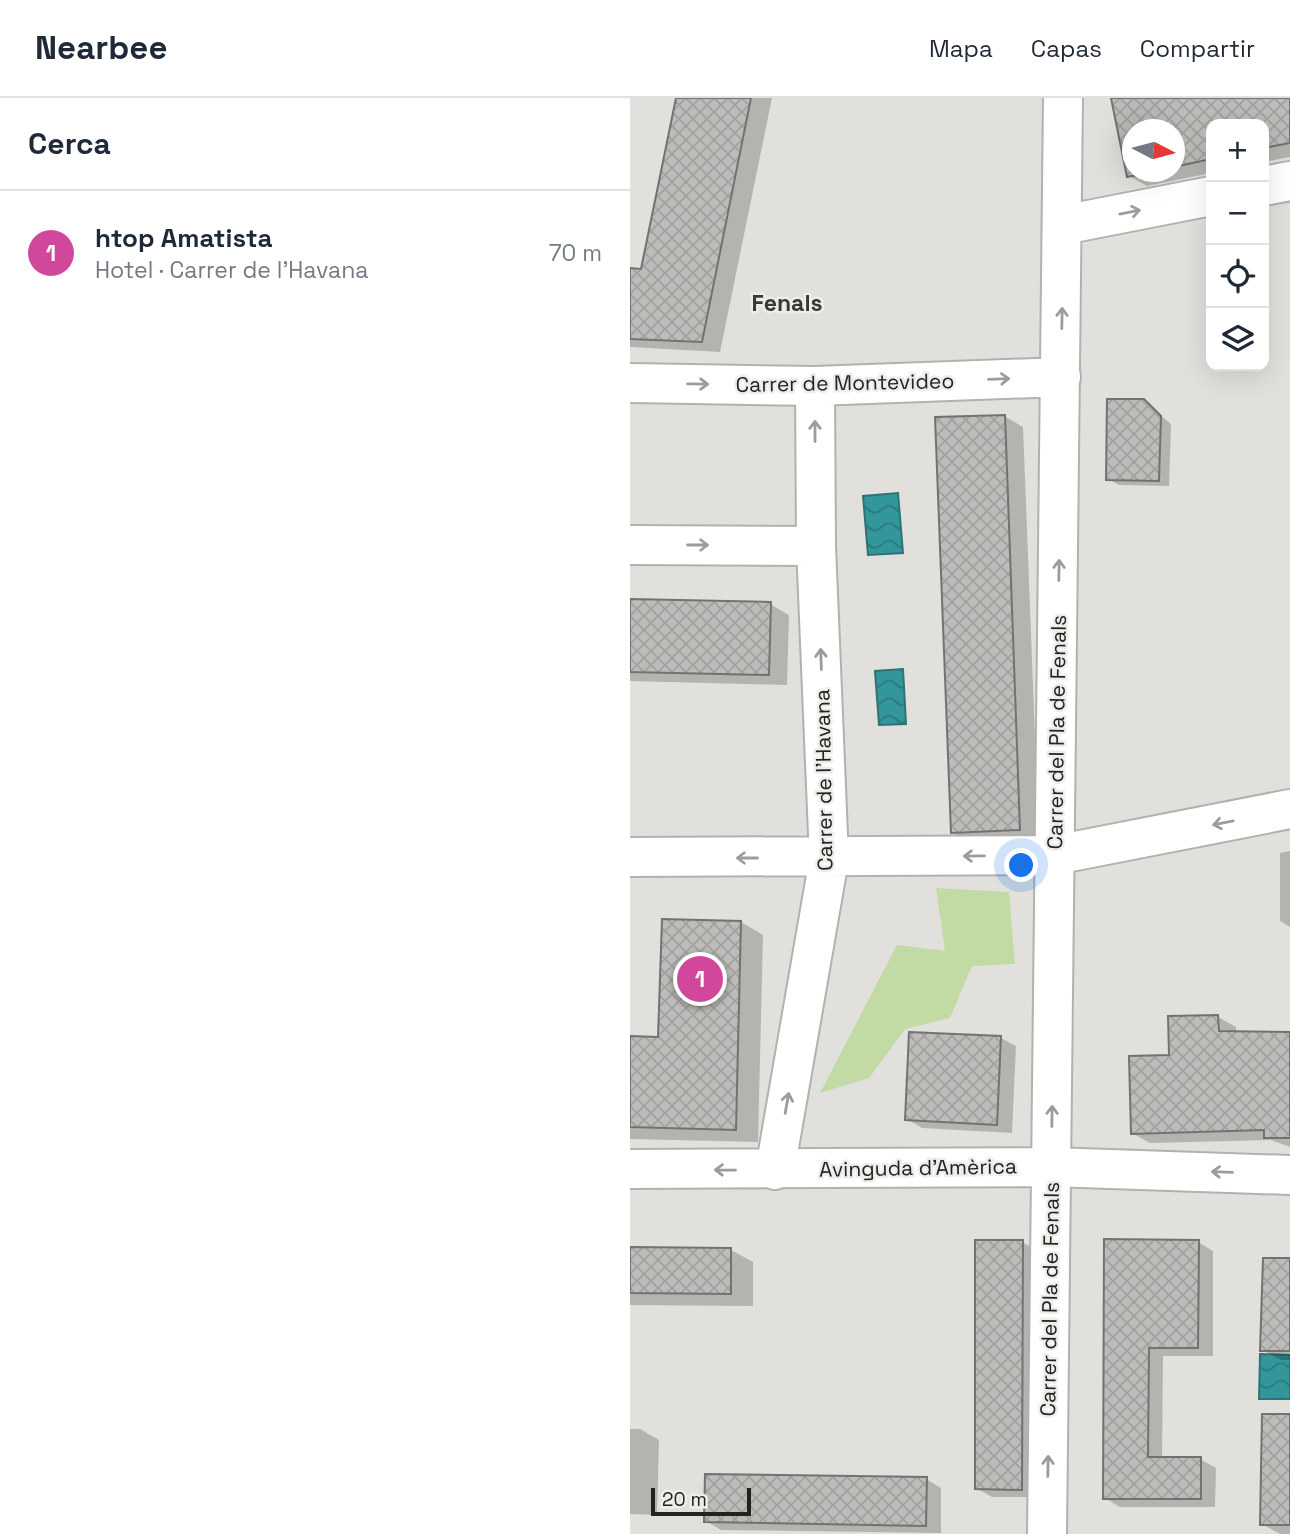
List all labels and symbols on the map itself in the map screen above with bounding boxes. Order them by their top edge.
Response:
north arrow [1122,119,1185,182]
one-way arrow [1118,205,1141,219]
district label: Fenals [751,288,823,318]
one-way arrow [1055,307,1069,330]
street label: Carrer de Montevideo [736,367,954,398]
one-way arrow [987,373,1010,386]
one-way arrow [686,377,709,391]
one-way arrow [808,420,822,443]
one-way arrow [686,538,709,552]
one-way arrow [1052,559,1066,582]
street label: Carrer del Pla de Fenals [1041,614,1072,850]
one-way arrow [814,647,827,670]
street label: Carrer de l'Havana [808,689,839,871]
one-way arrow [1212,816,1235,830]
your location [1004,848,1038,882]
one-way arrow [963,850,986,863]
one-way arrow [735,851,758,865]
pin: 1 [677,953,723,1005]
one-way arrow [780,1092,794,1115]
one-way arrow [1045,1105,1059,1128]
street label: Avinguda d'Amèrica [819,1152,1017,1183]
one-way arrow [714,1163,737,1176]
one-way arrow [1211,1166,1234,1179]
street label: Carrer del Pla de Fenals [1034,1181,1065,1417]
one-way arrow [1041,1455,1055,1478]
scale bar [651,1485,751,1517]

